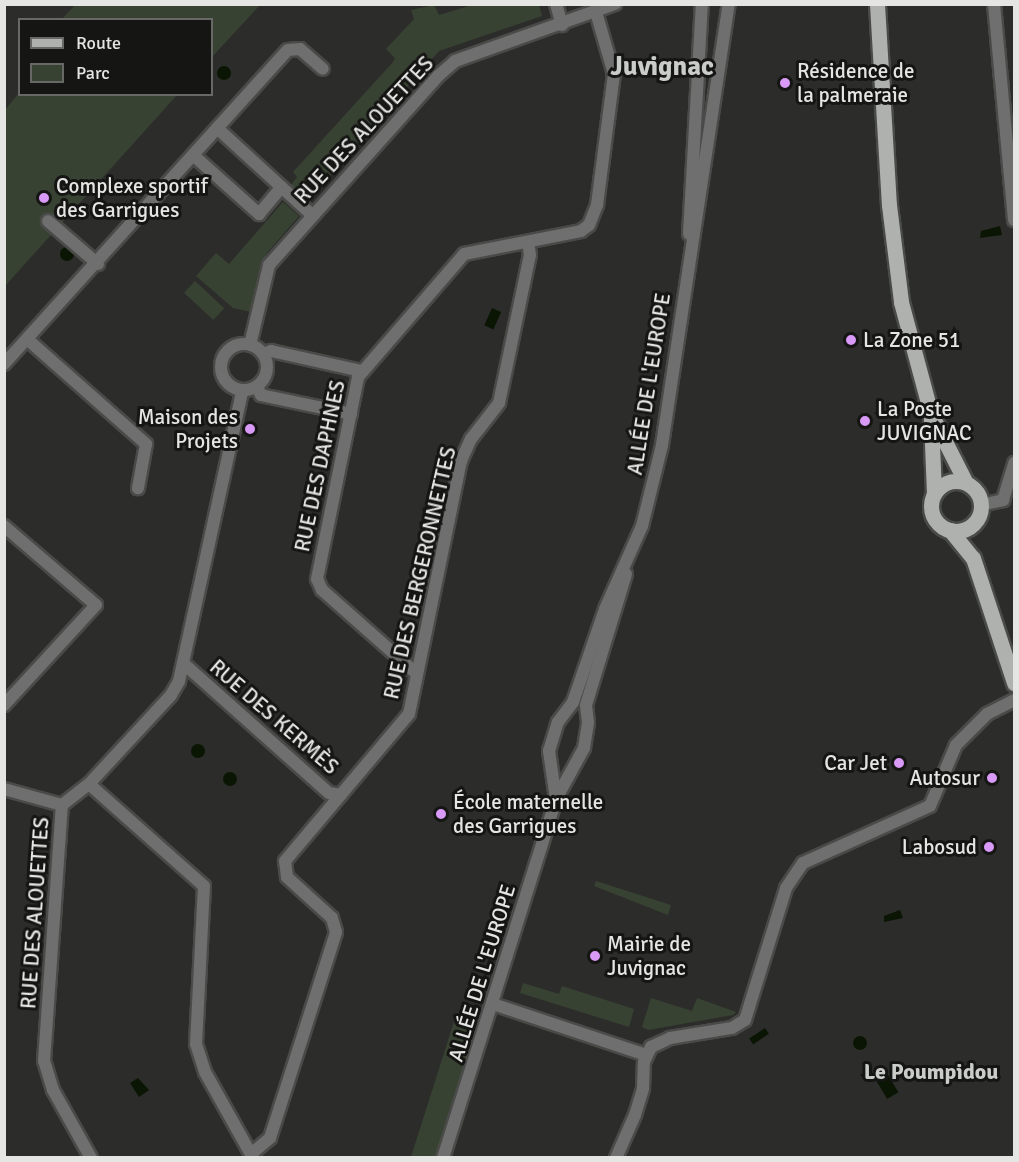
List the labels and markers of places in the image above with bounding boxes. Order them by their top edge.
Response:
place label: Résidence de la palmeraie [797,58,914,108]
marker: Résidence de la palmeraie [778,76,792,90]
place label: Complexe sportif des Garrigues [56,173,208,223]
marker: Complexe sportif des Garrigues [37,191,51,205]
place label: La Zone 51 [863,327,960,353]
marker: La Zone 51 [844,333,858,347]
place label: La Poste JUVIGNAC [877,396,972,446]
place label: Maison des Projets [138,404,238,454]
marker: La Poste JUVIGNAC [858,414,872,428]
marker: Maison des Projets [243,422,257,436]
place label: Car Jet [824,750,887,776]
marker: Car Jet [892,756,906,770]
place label: Autosur [909,765,980,791]
marker: Autosur [985,771,999,785]
place label: École maternelle des Garrigues [453,789,603,839]
marker: École maternelle des Garrigues [434,807,448,821]
place label: Labosud [902,834,977,860]
marker: Labosud [982,840,996,854]
place label: Mairie de Juvignac [607,931,691,981]
marker: Mairie de Juvignac [588,949,602,963]

